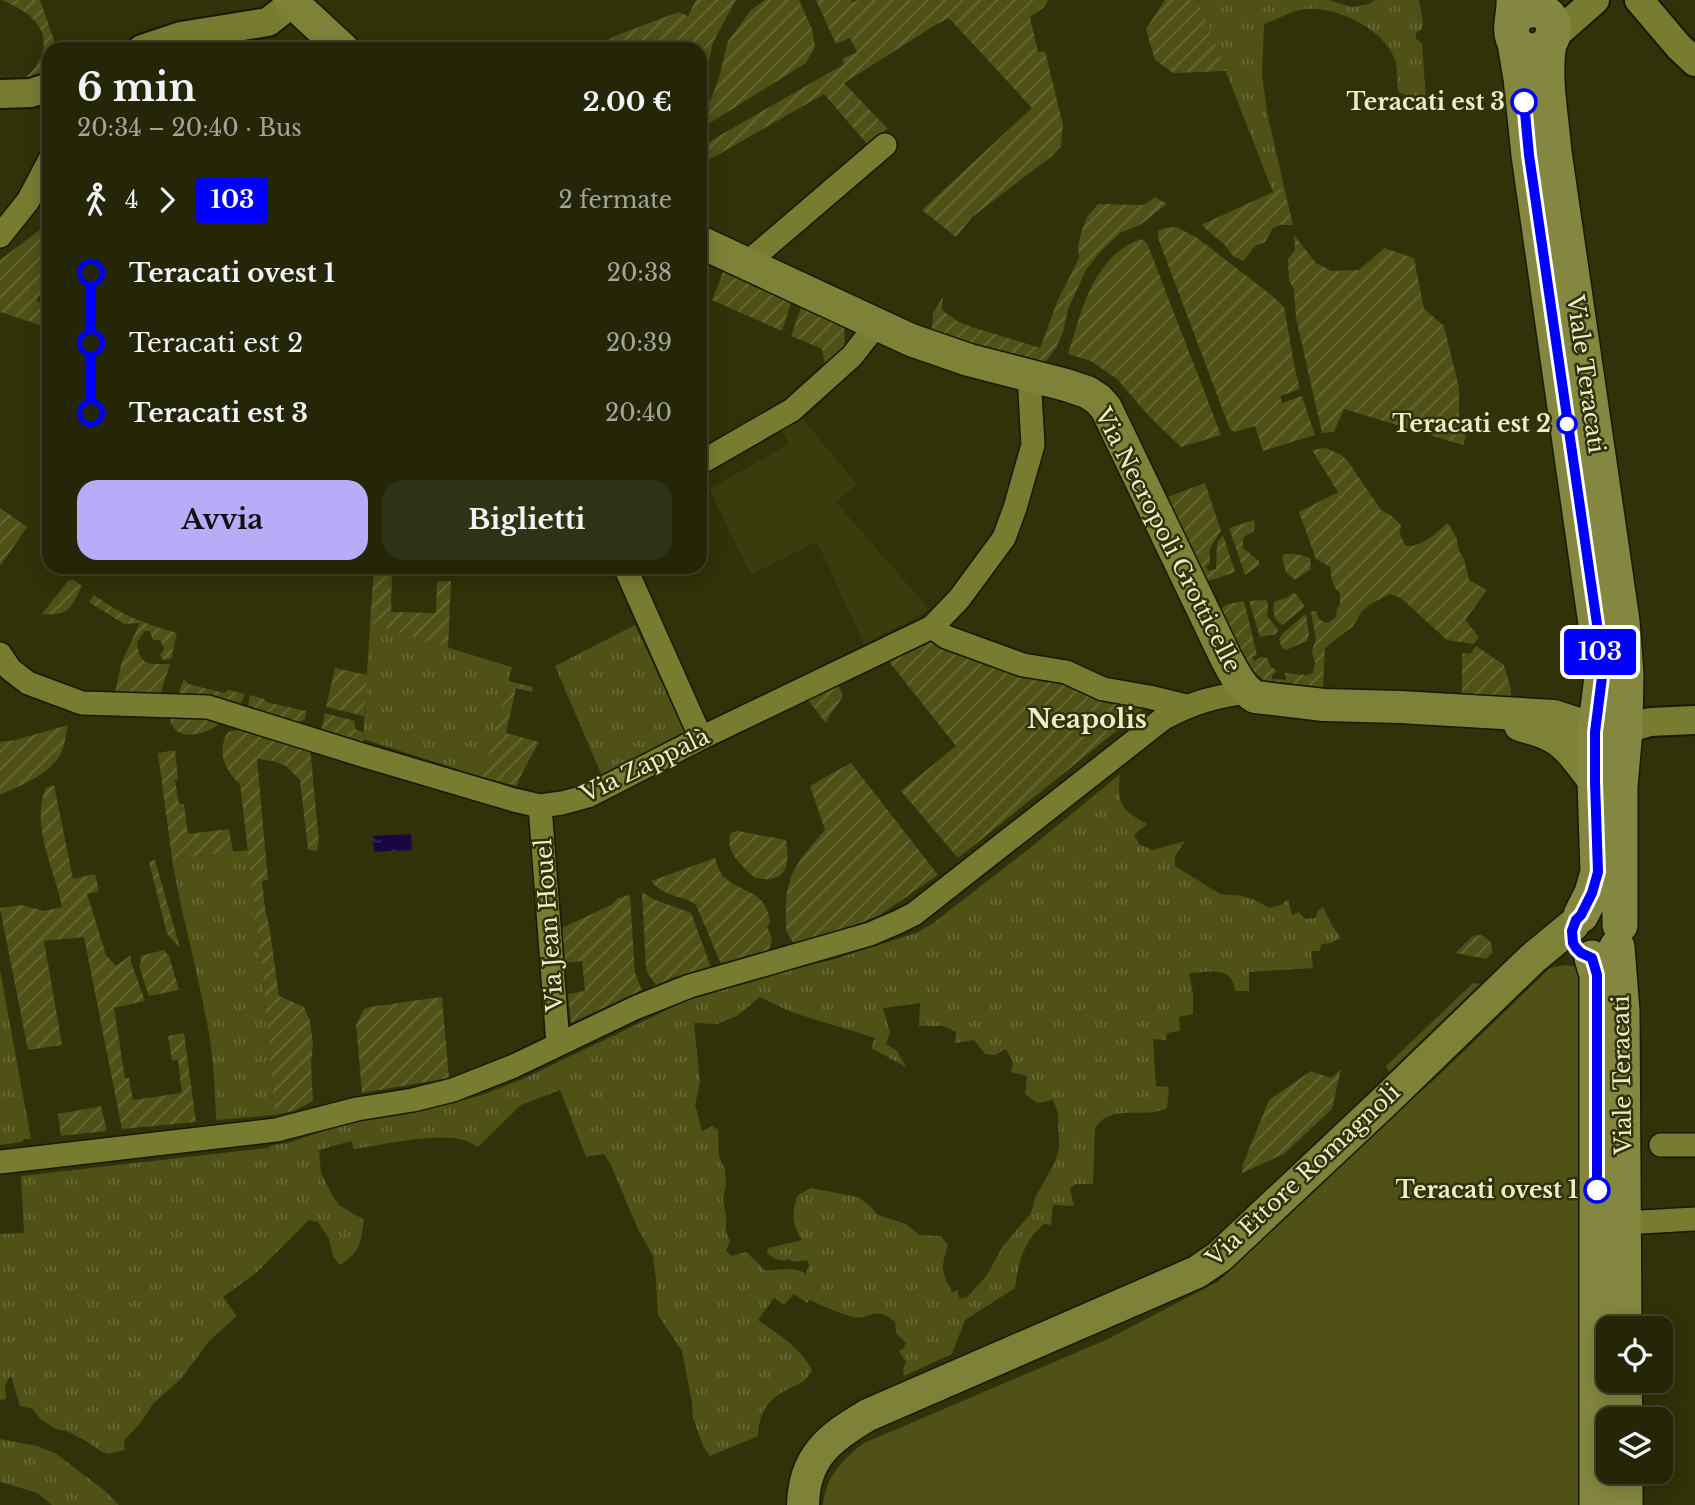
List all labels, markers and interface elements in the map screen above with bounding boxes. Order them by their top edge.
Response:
text: 6 min [77,64,196,111]
text: 2.00 € [583,86,672,118]
place label: Teracati est 3 [1347,88,1505,116]
marker: Teracati est 3 [1511,89,1537,115]
text: 20:34 – 20:40 · Bus [77,114,302,142]
icon: walk [77,181,115,219]
icon: forward [148,181,186,219]
text: 103 [210,185,254,214]
text: 4 [125,186,138,214]
text: 2 fermate [559,186,672,214]
text: Teracati ovest 1 [129,257,335,289]
text: 20:38 [607,259,672,287]
street label: Viale Teracati [1561,292,1611,455]
text: Teracati est 2 [129,327,303,359]
text: 20:39 [606,329,672,357]
text: Teracati est 3 [129,397,308,429]
text: 20:40 [605,399,672,427]
street label: Via Necropoli Grotticelle [1088,402,1247,677]
place label: Teracati est 2 [1392,410,1551,438]
marker: Teracati est 2 [1557,414,1577,434]
button: Avvia [77,480,368,560]
button: Biglietti [382,480,672,560]
line badge: 103 [1560,629,1640,675]
text: 103 [1578,637,1622,666]
district label: Neapolis [1027,703,1147,735]
street label: Via Zappalà [575,722,714,809]
street label: Via Jean Houel [529,838,569,1013]
street label: Viale Teracati [1607,995,1637,1156]
street label: Via Ettore Romagnoli [1200,1078,1406,1273]
place label: Teracati ovest 1 [1396,1176,1578,1204]
marker: Teracati ovest 1 [1584,1177,1610,1203]
map controls [1596,1316,1673,1484]
button: locate [1596,1316,1673,1393]
button: layers [1596,1407,1673,1484]

